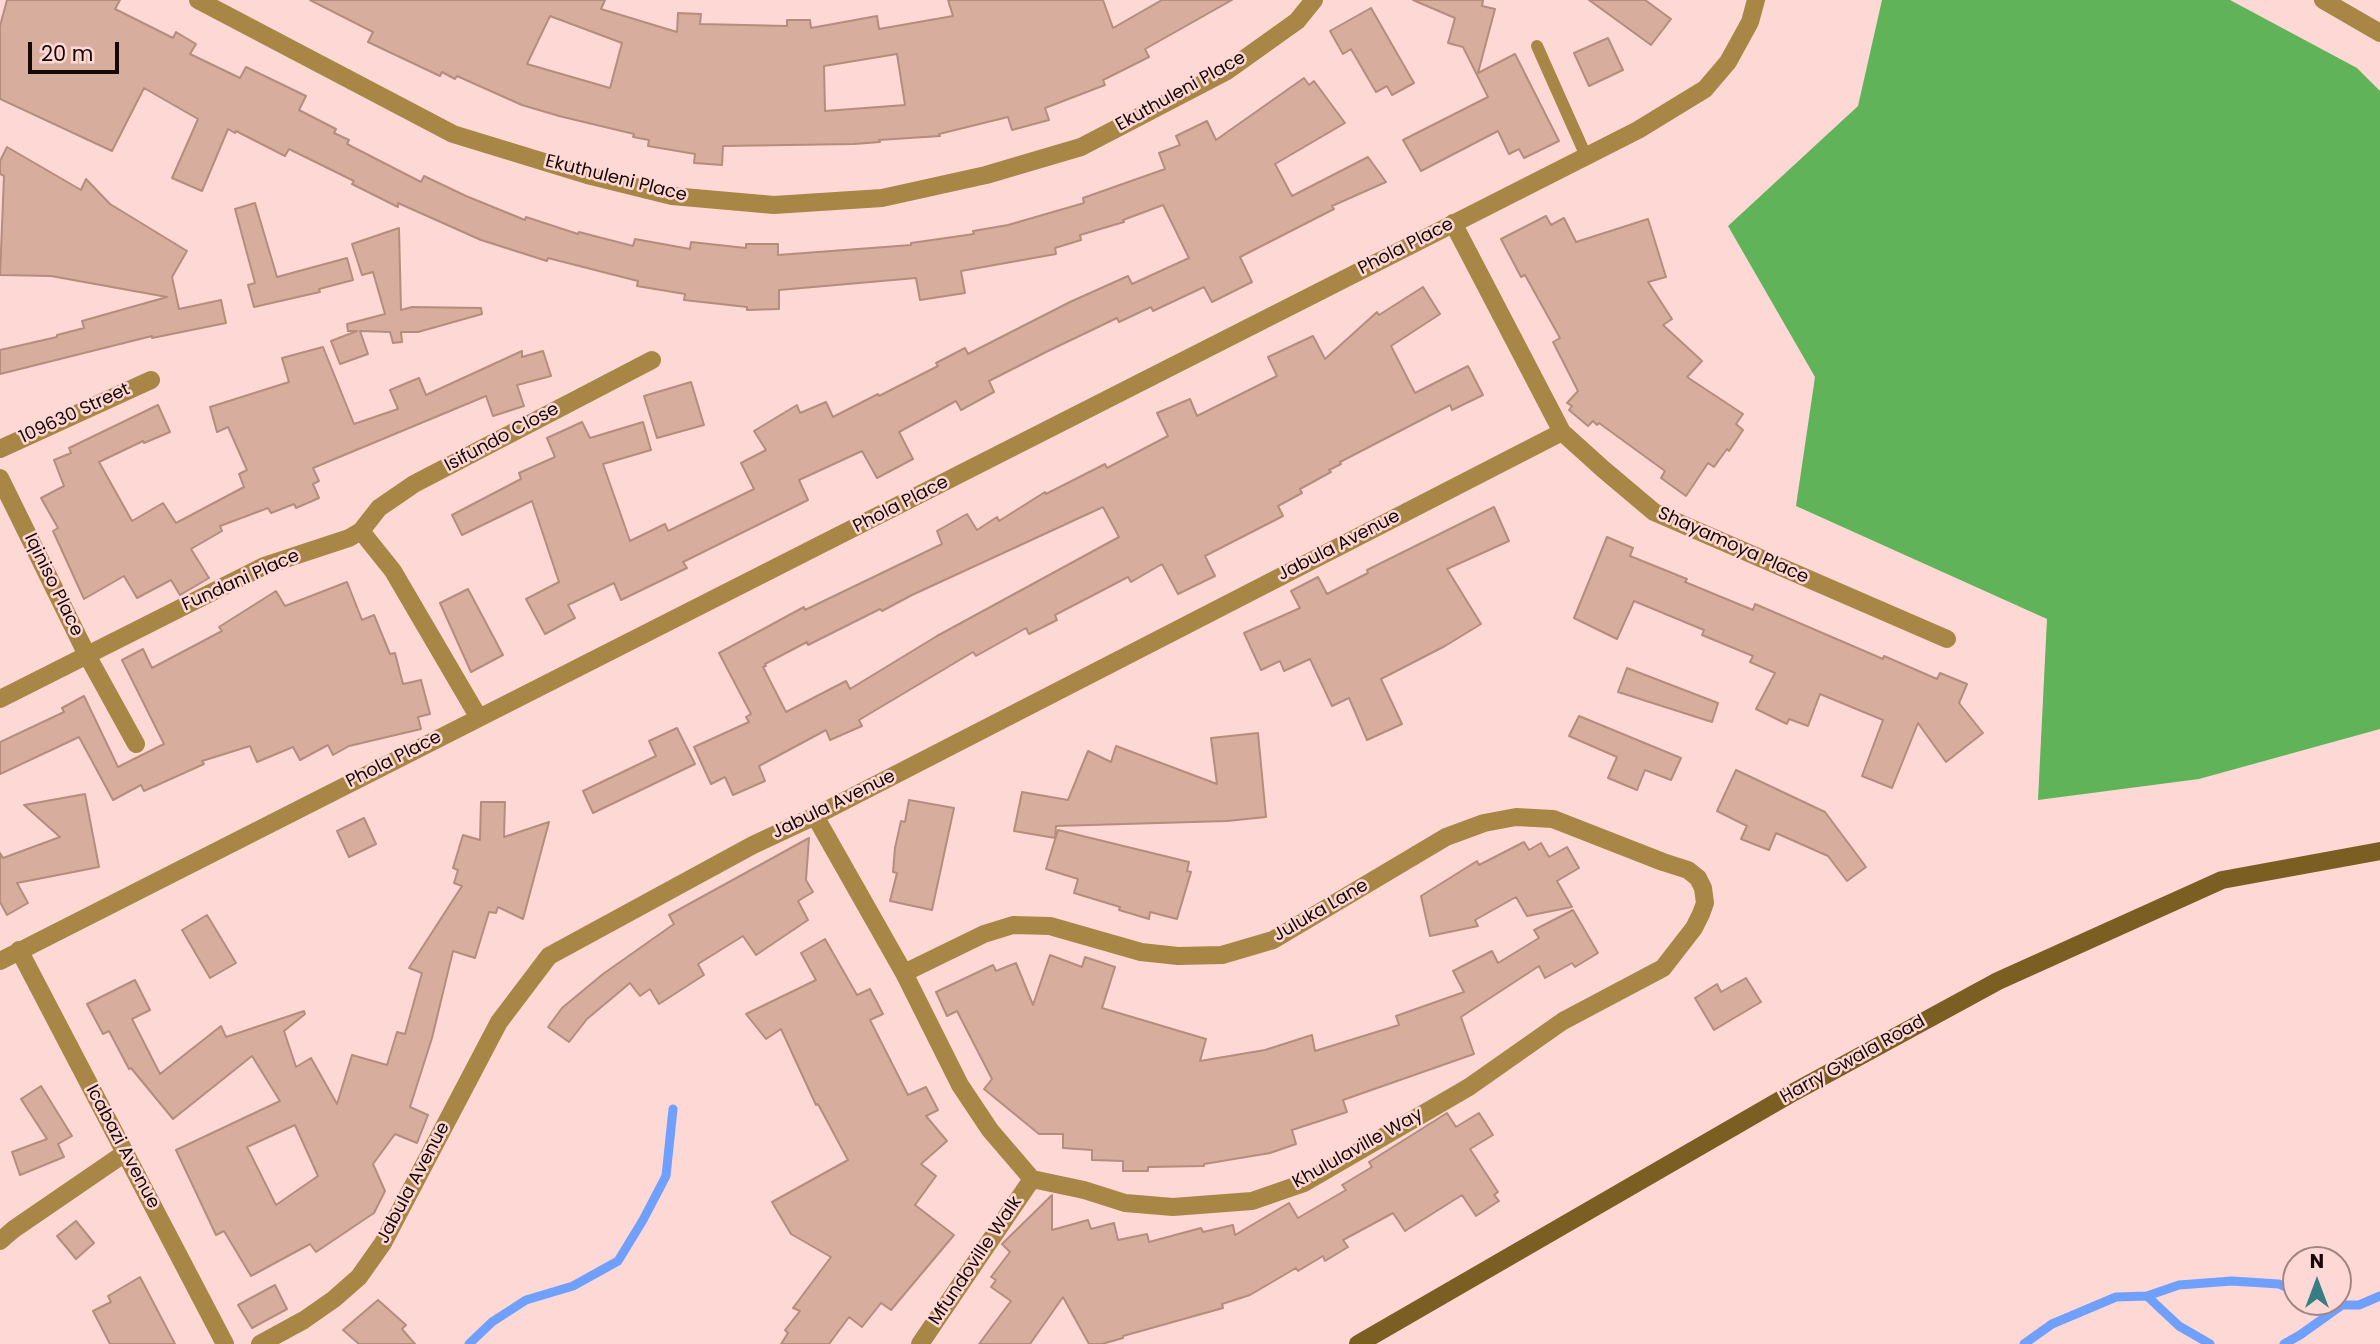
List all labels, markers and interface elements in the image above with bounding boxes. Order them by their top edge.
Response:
scale bar [32,28,122,72]
text: 20 m [41,39,94,68]
street label: Ekuthuleni Place [1112,47,1250,137]
street label: Ekuthuleni Place [543,151,689,207]
street label: Phola Place [1355,214,1457,280]
street label: 109630 Street [16,379,134,449]
street label: Isifundo Close [441,399,563,477]
street label: Phola Place [850,472,952,538]
street label: Shayamoya Place [1654,503,1812,589]
street label: Jabula Avenue [1274,506,1404,586]
street label: Iqiniso Place [19,530,87,640]
street label: Fundani Place [179,545,303,617]
street label: Phola Place [343,727,445,793]
street label: Jabula Avenue [769,766,899,844]
street label: Juluka Lane [1270,875,1372,947]
street label: Harry Gwala Road [1777,1011,1929,1109]
street label: Icabazi Avenue [80,1082,164,1212]
street label: Khululaville Way [1289,1104,1427,1194]
street label: Jabula Avenue [373,1119,455,1247]
street label: Mfundoville Walk [925,1192,1027,1330]
north arrow [2282,1246,2352,1316]
text: N [2310,1248,2324,1275]

